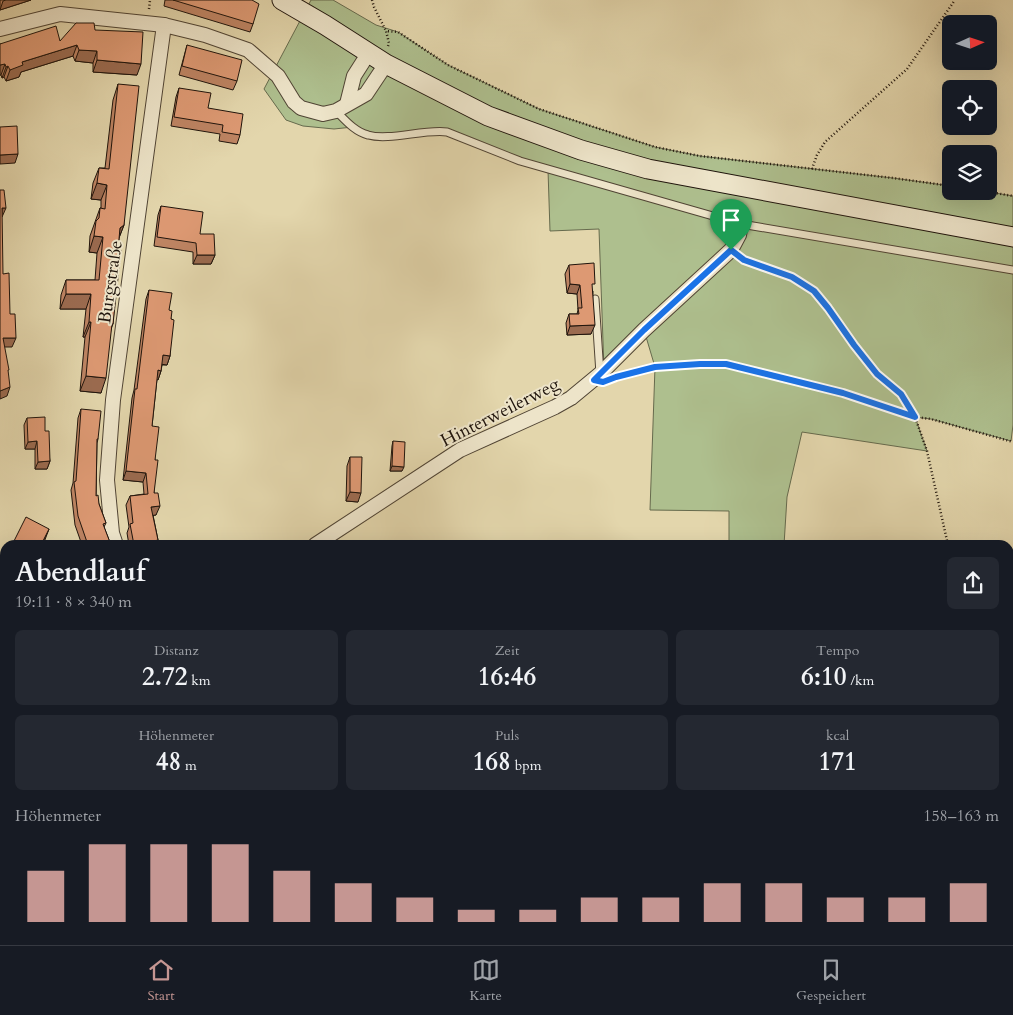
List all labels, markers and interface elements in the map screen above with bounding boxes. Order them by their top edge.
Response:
north arrow [942,15,998,70]
map controls [942,15,997,200]
button: locate [942,80,997,135]
button: layers [942,145,997,200]
pin [710,199,752,250]
icon: arrive [717,206,745,234]
street label: Burgstraße [92,239,129,325]
street label: Hinterweilerweg [436,371,565,453]
text: Abendlauf [15,553,146,591]
button: share [947,557,999,609]
text: 19:11 · 8 × 340 m [15,591,132,613]
text: Distanz [154,641,199,660]
text: Zeit [495,641,519,660]
text: Tempo [816,641,859,660]
text: 2.72 [142,660,188,694]
text: 16:46 [478,660,536,694]
text: 6:10 [801,660,847,694]
text: km [188,671,211,690]
text: /km [847,671,874,690]
text: Höhenmeter [139,726,214,745]
text: Puls [495,726,519,745]
text: kcal [826,726,849,745]
text: 48 [156,745,181,779]
text: 168 [472,745,511,779]
text: 171 [818,745,857,779]
text: m [181,756,197,775]
text: bpm [511,756,541,775]
text: Höhenmeter [15,805,101,827]
text: 158–163 m [923,805,999,827]
tab: Start [147,956,175,1005]
tab: Karte [469,956,502,1005]
tab: Gespeichert [796,956,866,1005]

